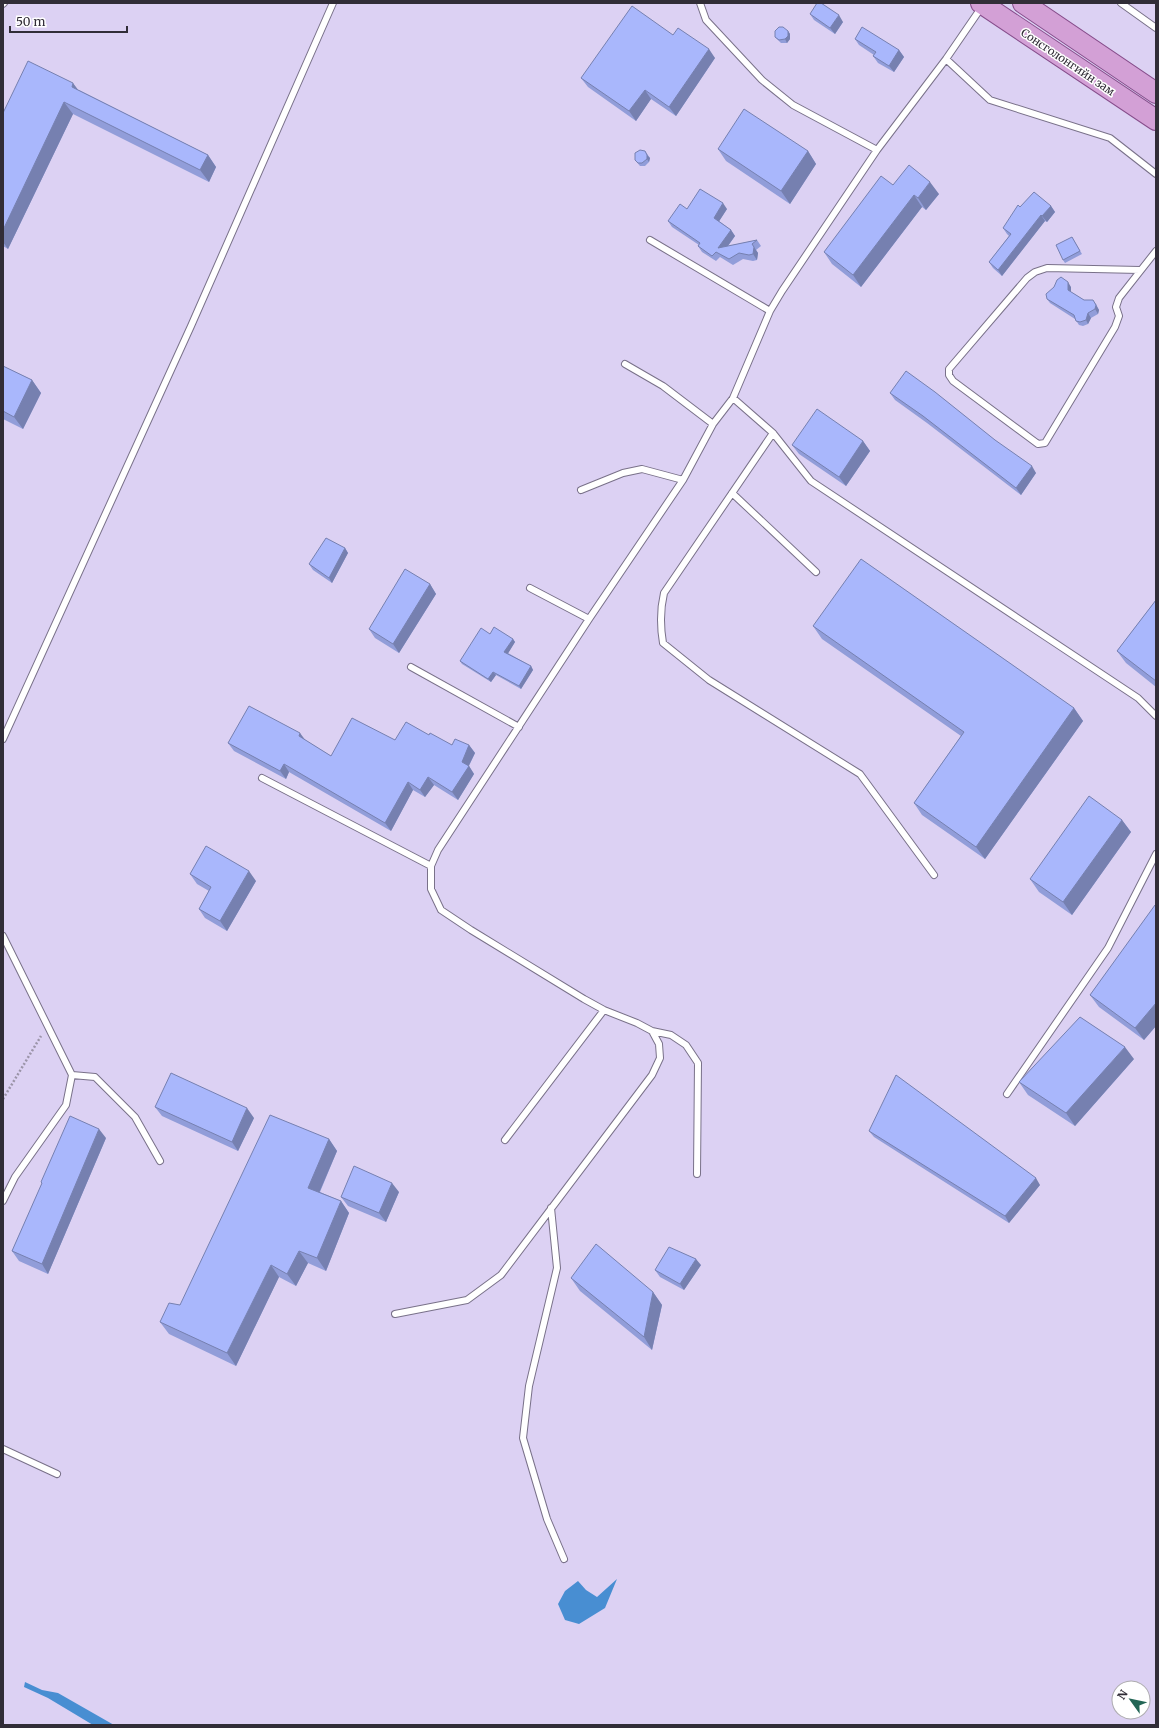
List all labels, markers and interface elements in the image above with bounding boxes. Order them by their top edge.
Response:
scale bar [10,8,127,34]
text: 50 m [16,14,45,29]
street label: Сонсголонгийн зам [1018,25,1118,99]
north arrow [1111,1680,1151,1720]
text: N [1114,1687,1131,1702]

